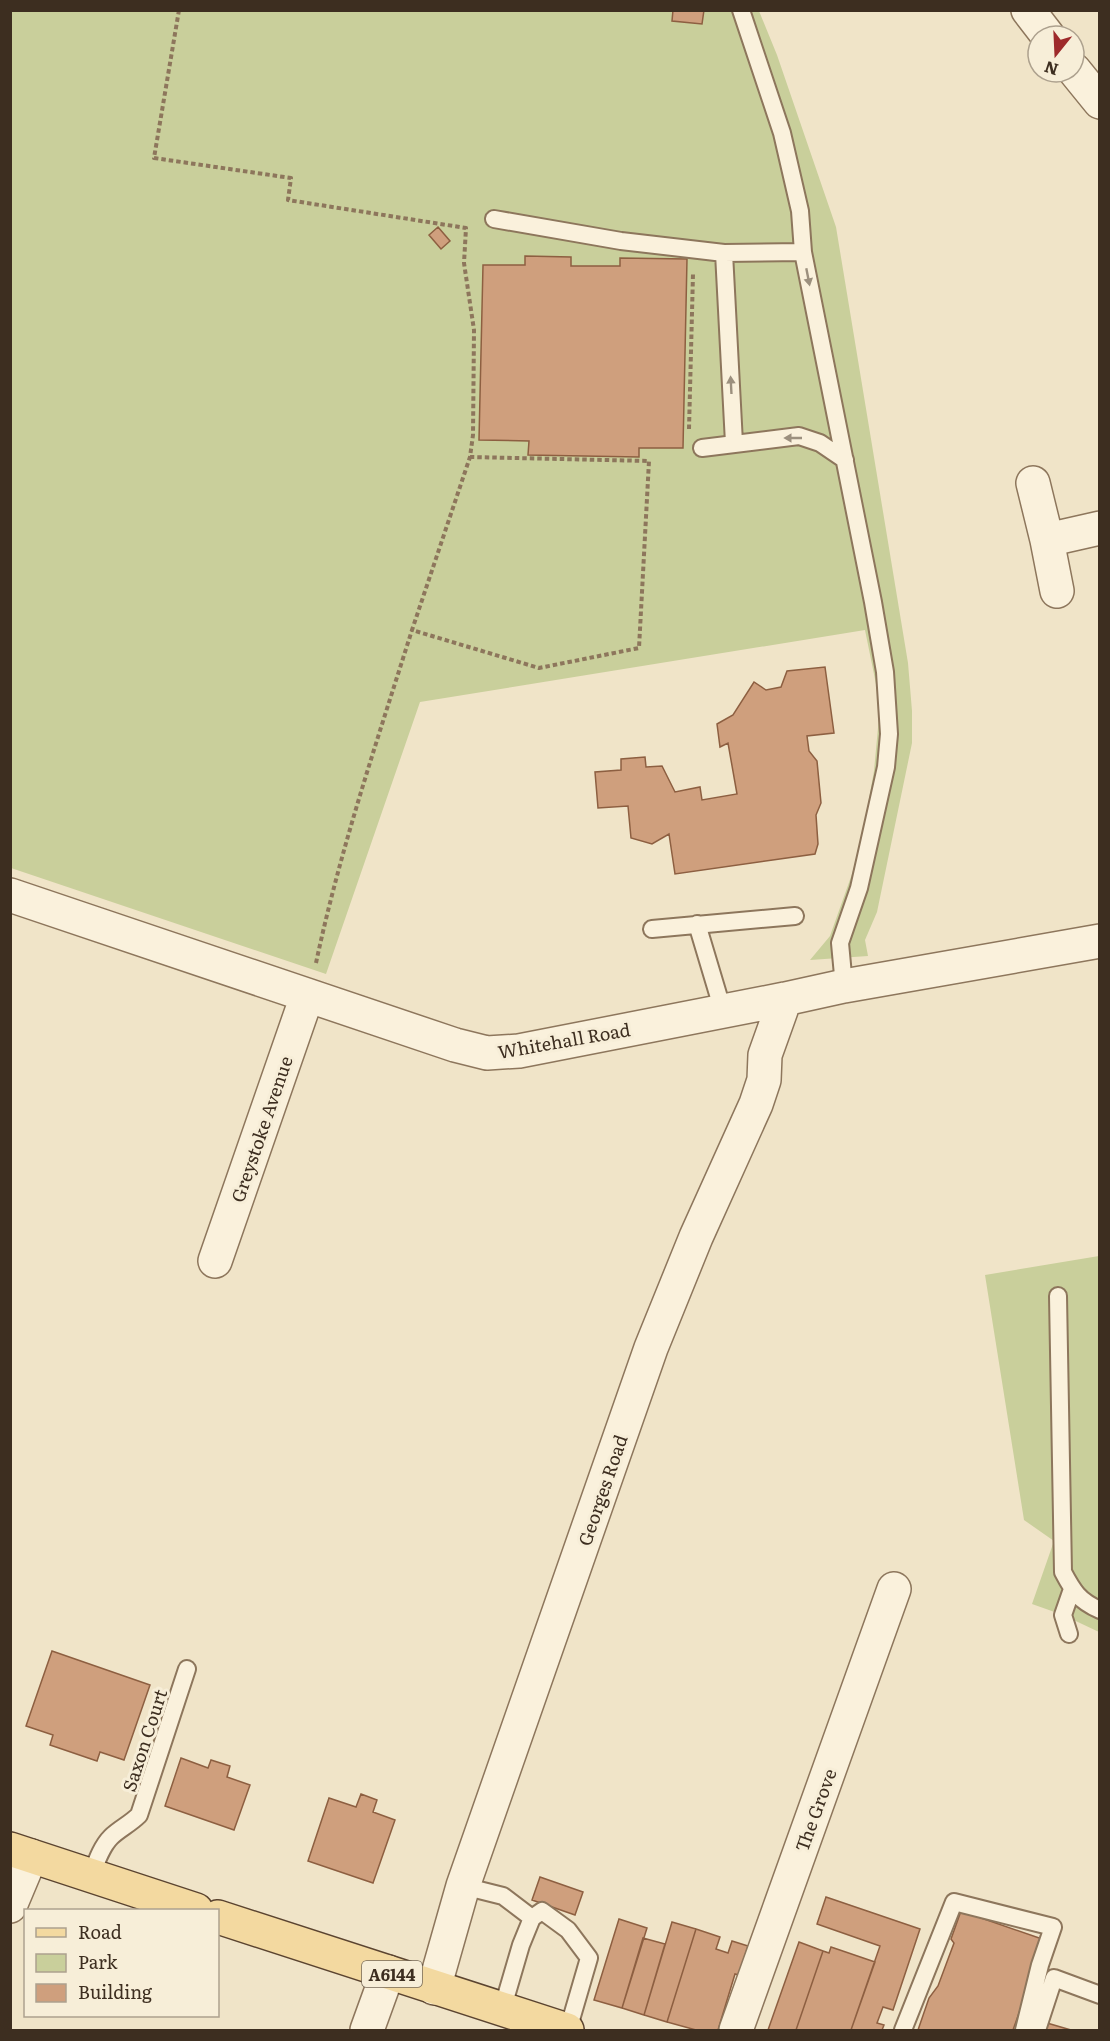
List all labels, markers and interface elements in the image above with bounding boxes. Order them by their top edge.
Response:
north arrow [1026,24,1086,84]
text: N [1041,56,1061,83]
one-way arrow [804,268,813,287]
one-way arrow [727,375,736,394]
one-way arrow [783,433,802,443]
street label: Whitehall Road [496,1015,632,1065]
street label: Greystoke Avenue [223,1052,299,1206]
street label: Georges Road [570,1431,634,1549]
street label: Saxon Court [115,1685,173,1795]
street label: The Grove [787,1765,843,1855]
legend [24,1909,219,2017]
text: Road [78,1918,122,1945]
text: Park [78,1948,119,1975]
road number: A6144 [362,1961,422,1987]
text: Building [78,1978,153,2005]

